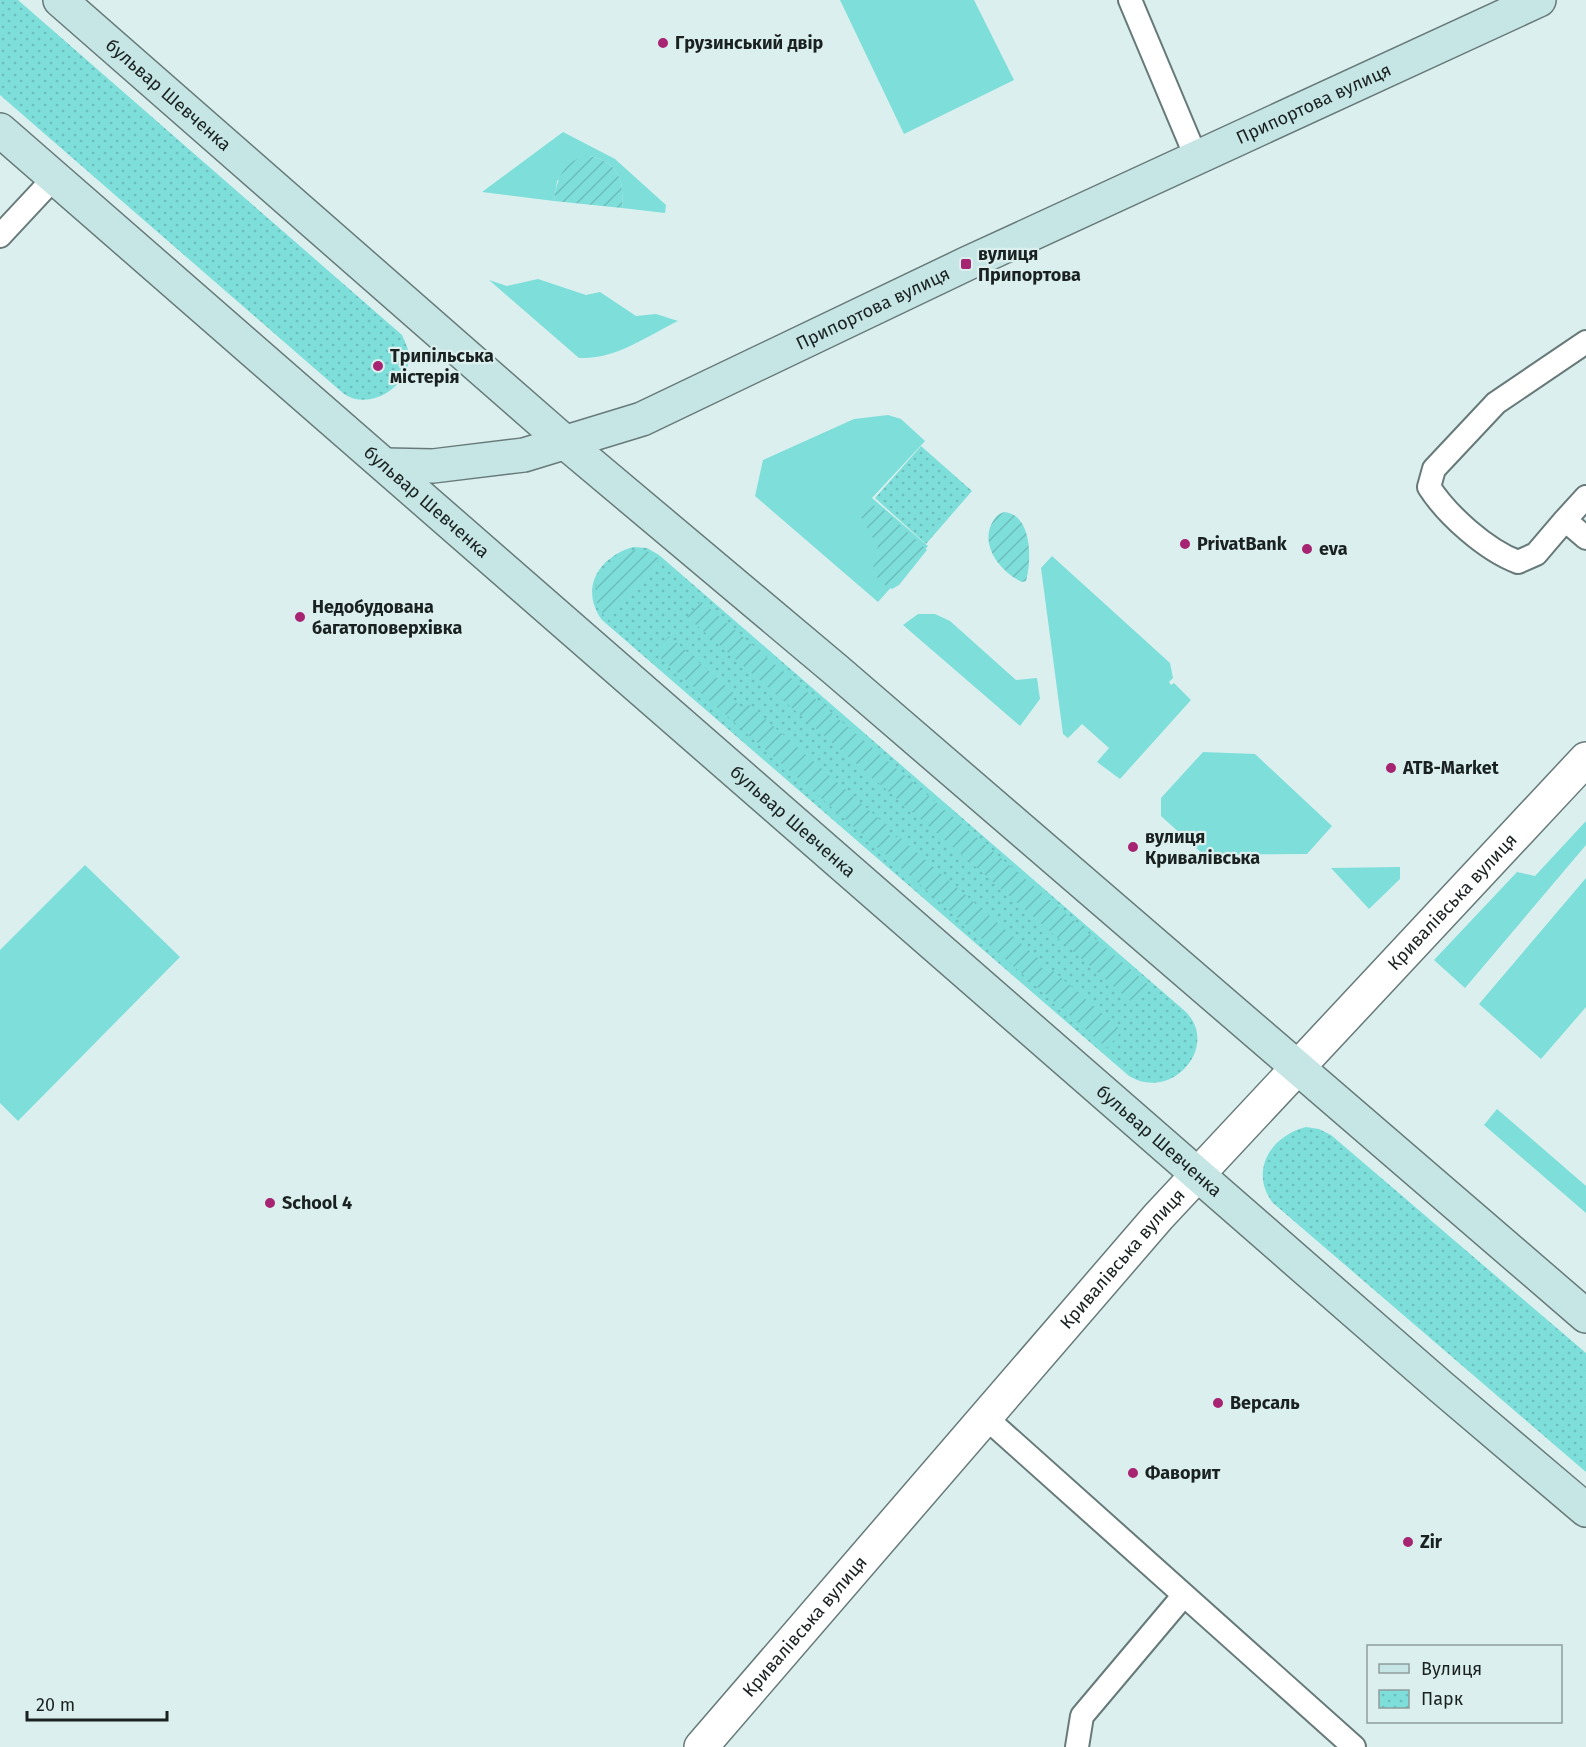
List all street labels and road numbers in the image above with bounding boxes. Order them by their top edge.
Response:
street label: бульвар Шевченка [101,34,236,156]
street label: Припортова вулиця [1233,59,1395,149]
street label: Припортова вулиця [792,262,953,355]
street label: бульвар Шевченка [359,441,494,563]
street label: бульвар Шевченка [725,761,860,882]
street label: Кривалівська вулиця [1383,829,1522,975]
street label: бульвар Шевченка [1092,1080,1226,1202]
street label: Кривалівська вулиця [1055,1184,1190,1334]
street label: Кривалівська вулиця [738,1552,872,1702]

